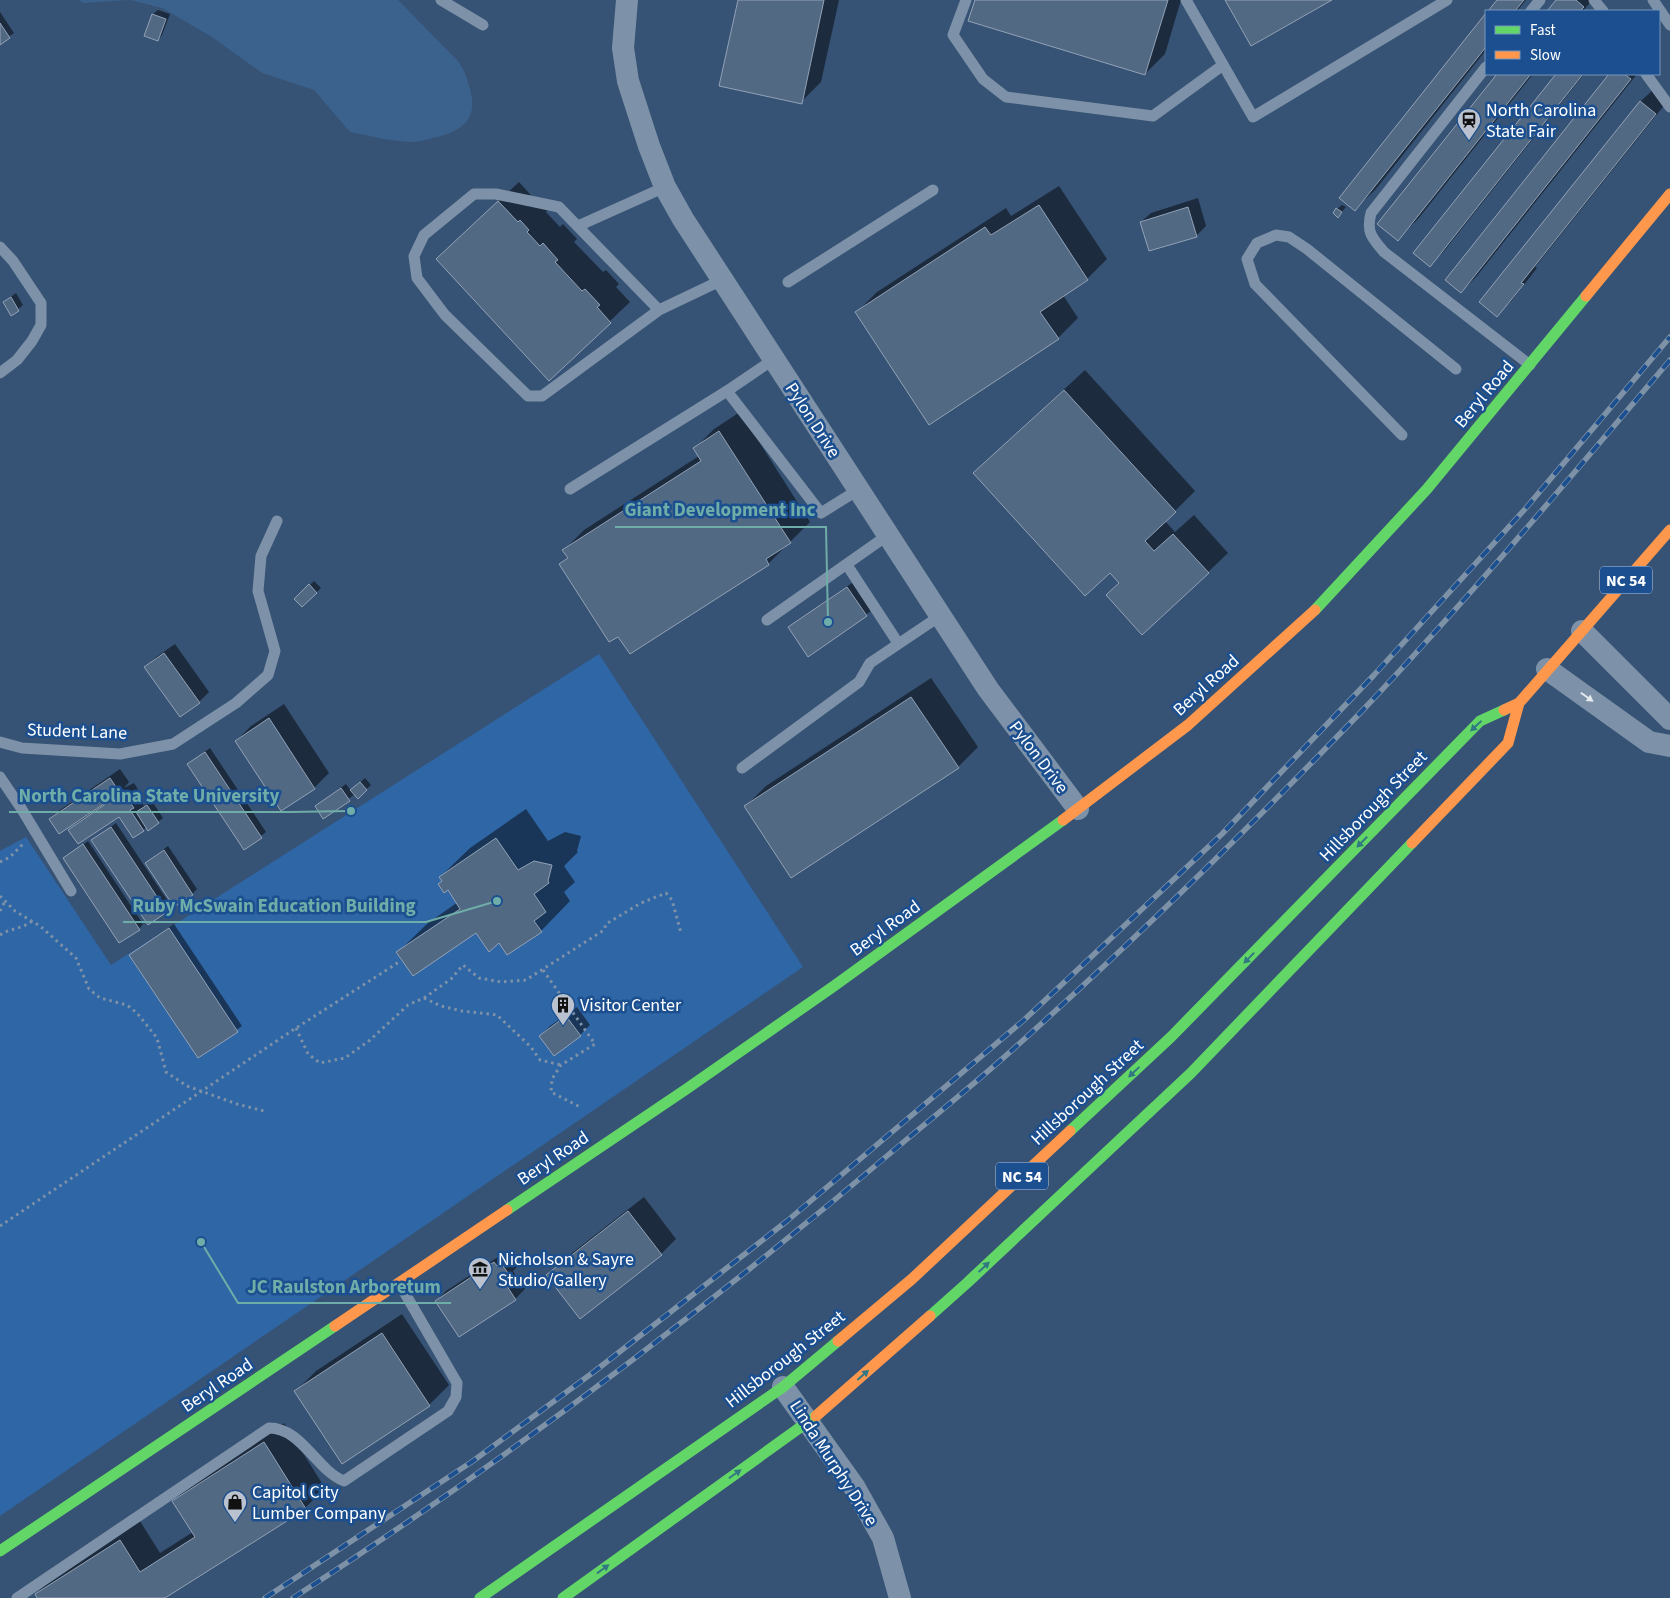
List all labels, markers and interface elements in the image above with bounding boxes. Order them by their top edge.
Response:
legend [1485,10,1660,75]
text: Fast [1530,20,1556,41]
text: Slow [1530,45,1561,66]
place label: North Carolina State Fair [1486,98,1596,144]
station icon: North Carolina State Fair [1456,107,1482,141]
street label: Beryl Road [1449,355,1520,434]
street label: Pylon Drive [779,378,846,463]
callout: Giant Development Inc [615,493,826,527]
text: Giant Development Inc [624,497,816,524]
road number: NC 54 [1600,566,1652,594]
street label: Beryl Road [1168,649,1245,722]
one-way arrow [1580,692,1593,702]
street label: Pylon Drive [1003,716,1074,799]
street label: Student Lane [27,717,128,746]
one-way arrow [1470,720,1482,732]
street label: Hillsborough Street [1314,745,1433,867]
callout: North Carolina State University [9,778,290,812]
text: North Carolina State University [19,783,279,810]
one-way arrow [1356,835,1368,847]
callout: Ruby McSwain Education Building [123,888,426,922]
text: Ruby McSwain Education Building [132,893,416,920]
street label: Beryl Road [845,894,926,962]
one-way arrow [1243,952,1255,964]
building icon: Visitor Center [550,992,576,1026]
place label: Visitor Center [580,993,682,1018]
street label: Hillsborough Street [1026,1034,1149,1151]
one-way arrow [1128,1066,1140,1078]
street label: Beryl Road [513,1125,594,1192]
road number: NC 54 [996,1162,1048,1190]
place label: Nicholson & Sayre Studio/Gallery [498,1247,634,1293]
museum icon: Nicholson & Sayre Studio/Gallery [467,1256,493,1290]
one-way arrow [978,1261,990,1273]
callout: JC Raulston Arboretum [238,1269,451,1303]
text: JC Raulston Arboretum [247,1274,441,1301]
street label: Hillsborough Street [720,1305,850,1414]
street label: Beryl Road [177,1352,258,1419]
one-way arrow [856,1369,868,1381]
street label: Linda Murphy Drive [783,1395,884,1531]
one-way arrow [728,1469,741,1479]
place label: Capitol City Lumber Company [252,1480,387,1526]
shop icon: Capitol City Lumber Company [222,1489,248,1523]
one-way arrow [596,1564,609,1575]

